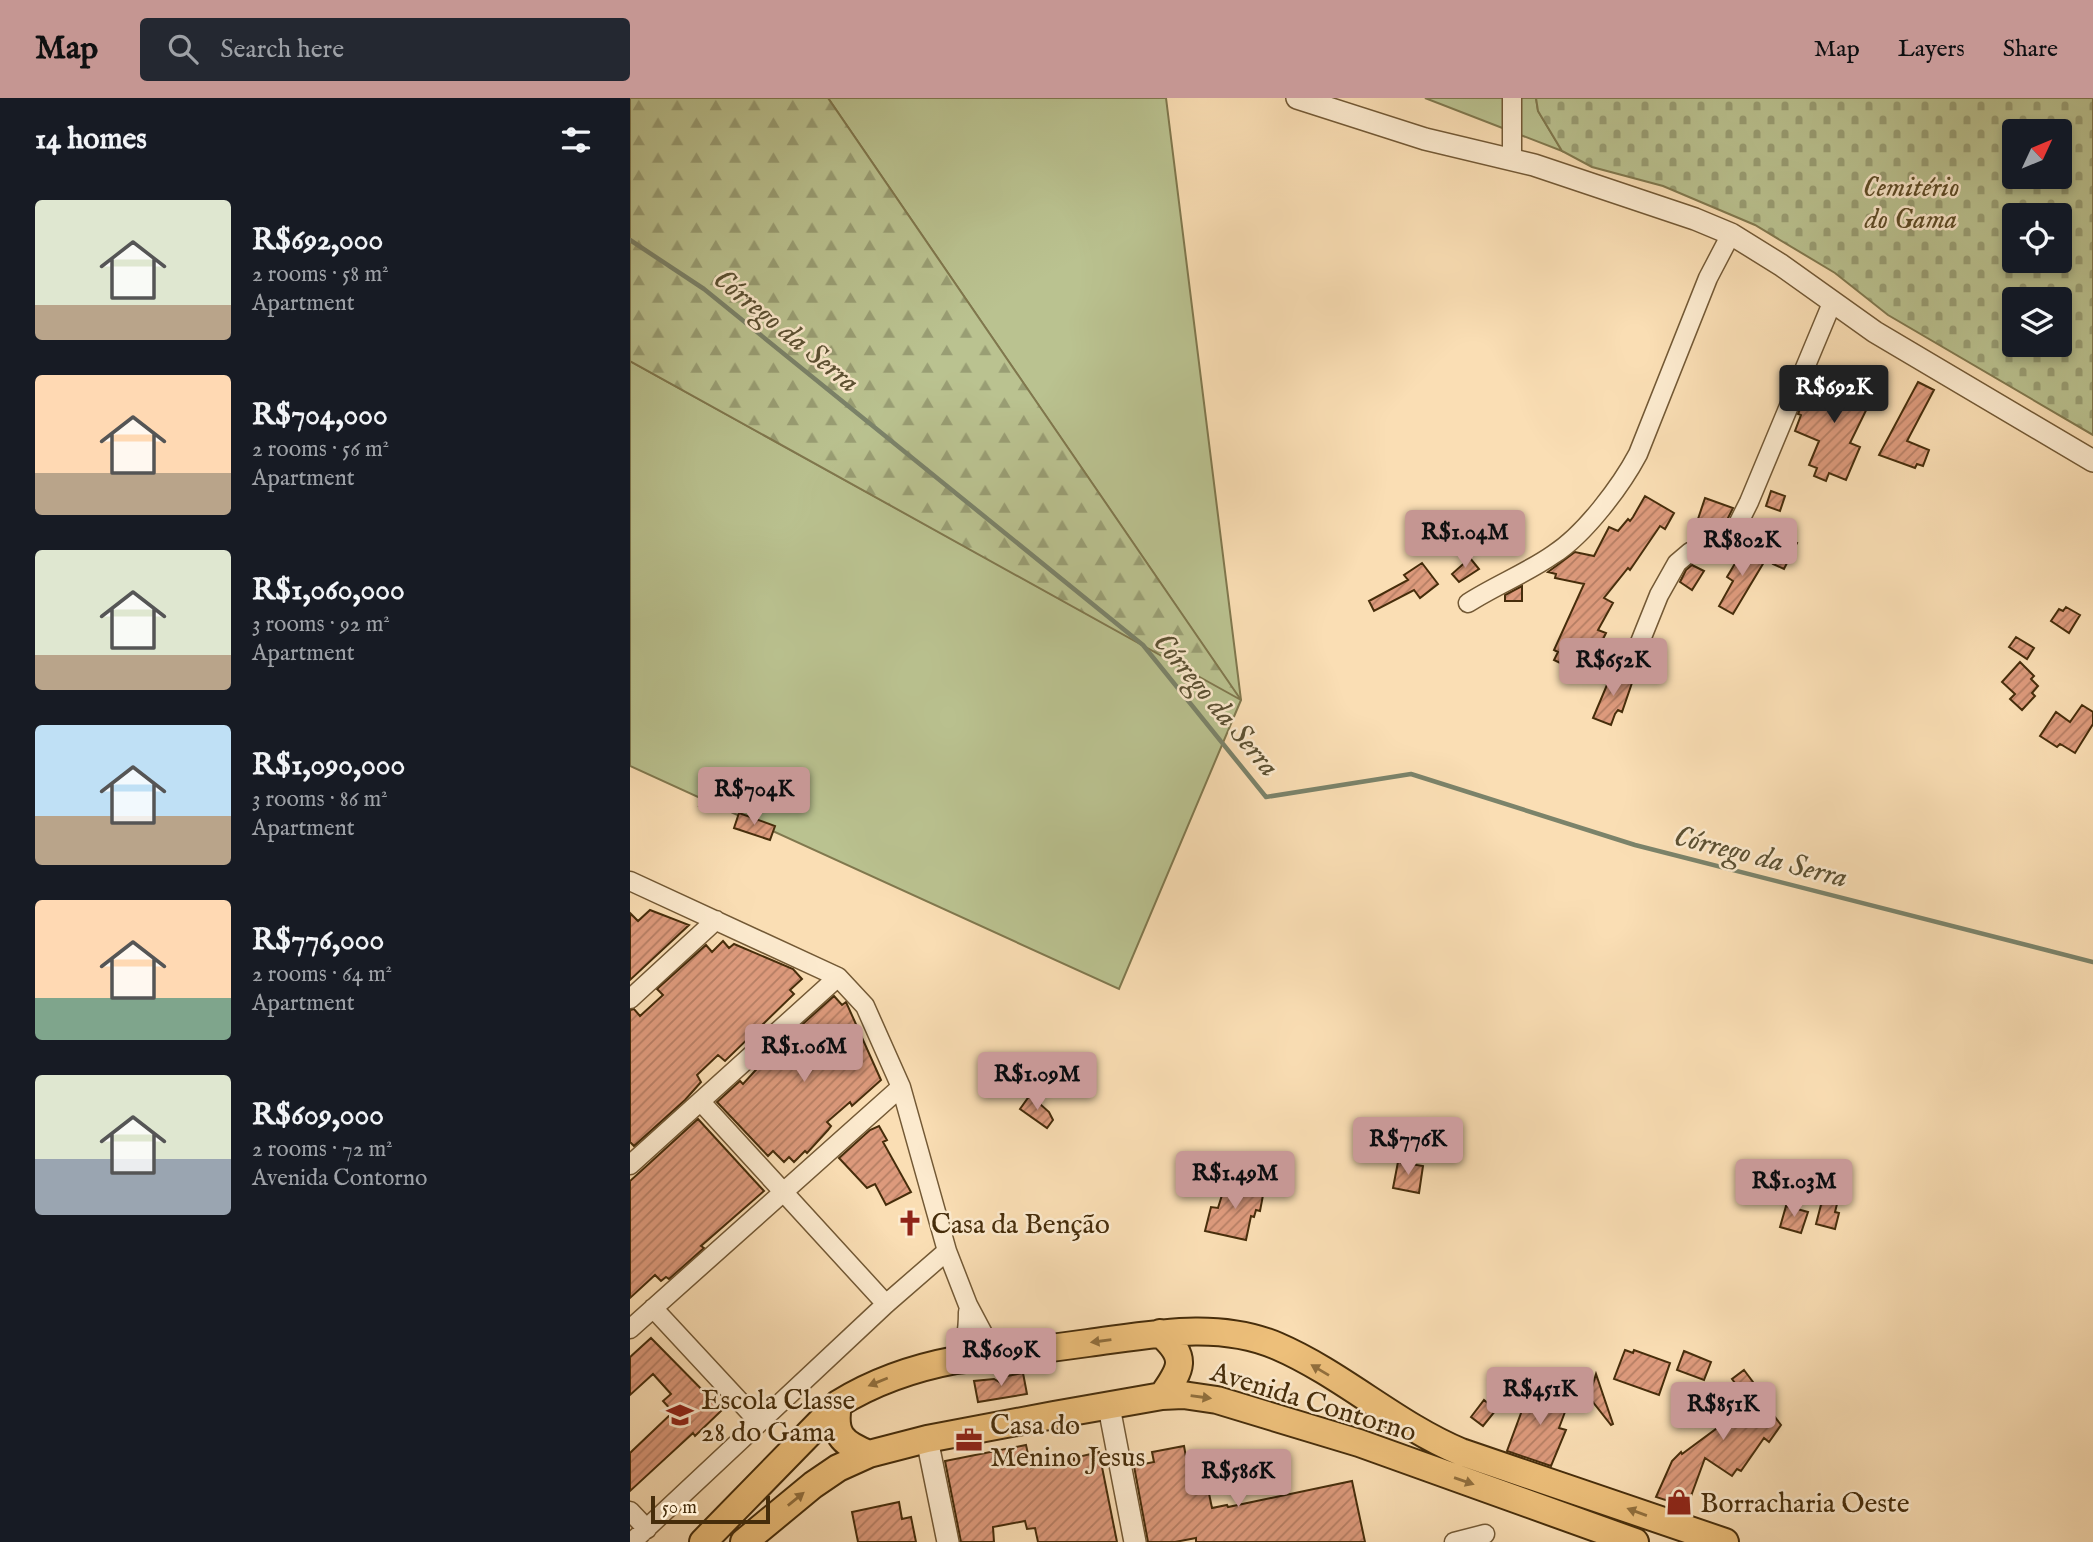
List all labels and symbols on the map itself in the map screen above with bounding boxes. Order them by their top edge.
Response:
north arrow [2002,119,2072,189]
park label: Cemitério do Gama [1863,171,1959,238]
water label: Córrego da Serra [705,261,867,402]
pin: R$692K [1777,366,1891,425]
pin: R$1.04M [1400,510,1530,570]
pin: R$802K [1685,518,1799,578]
water label: Córrego da Serra [1144,625,1287,786]
pin: R$652K [1556,638,1670,698]
pin: R$704K [697,768,811,827]
water label: Córrego da Serra [1670,818,1851,898]
pin: R$1.06M [739,1024,869,1084]
pin: R$1.09M [972,1052,1102,1112]
pin: R$776K [1351,1118,1465,1177]
pin: R$1.49M [1170,1152,1300,1211]
pin: R$1.03M [1729,1160,1859,1219]
church icon: Casa da Benção [895,1208,925,1238]
place label: Casa da Benção [931,1208,1110,1243]
pin: R$609K [944,1328,1058,1388]
one-way arrow [1089,1336,1111,1347]
street label: Avenida Contorno [1205,1355,1421,1451]
one-way arrow [1310,1363,1329,1376]
pin: R$451K [1483,1368,1597,1427]
one-way arrow [867,1377,888,1388]
pin: R$851K [1666,1382,1780,1442]
place label: Escola Classe 28 do Gama [701,1384,856,1451]
one-way arrow [1190,1392,1212,1403]
school or university icon: Escola Classe 28 do Gama [665,1400,695,1430]
place label: Casa do Menino Jesus [990,1409,1145,1476]
office icon: Casa do Menino Jesus [954,1425,984,1455]
pin: R$586K [1181,1450,1295,1509]
one-way arrow [1453,1476,1474,1487]
shop icon: Borracharia Oeste [1664,1487,1694,1517]
place label: Borracharia Oeste [1700,1487,1910,1522]
one-way arrow [787,1491,805,1506]
scale bar [651,1493,770,1525]
one-way arrow [1627,1506,1648,1517]

